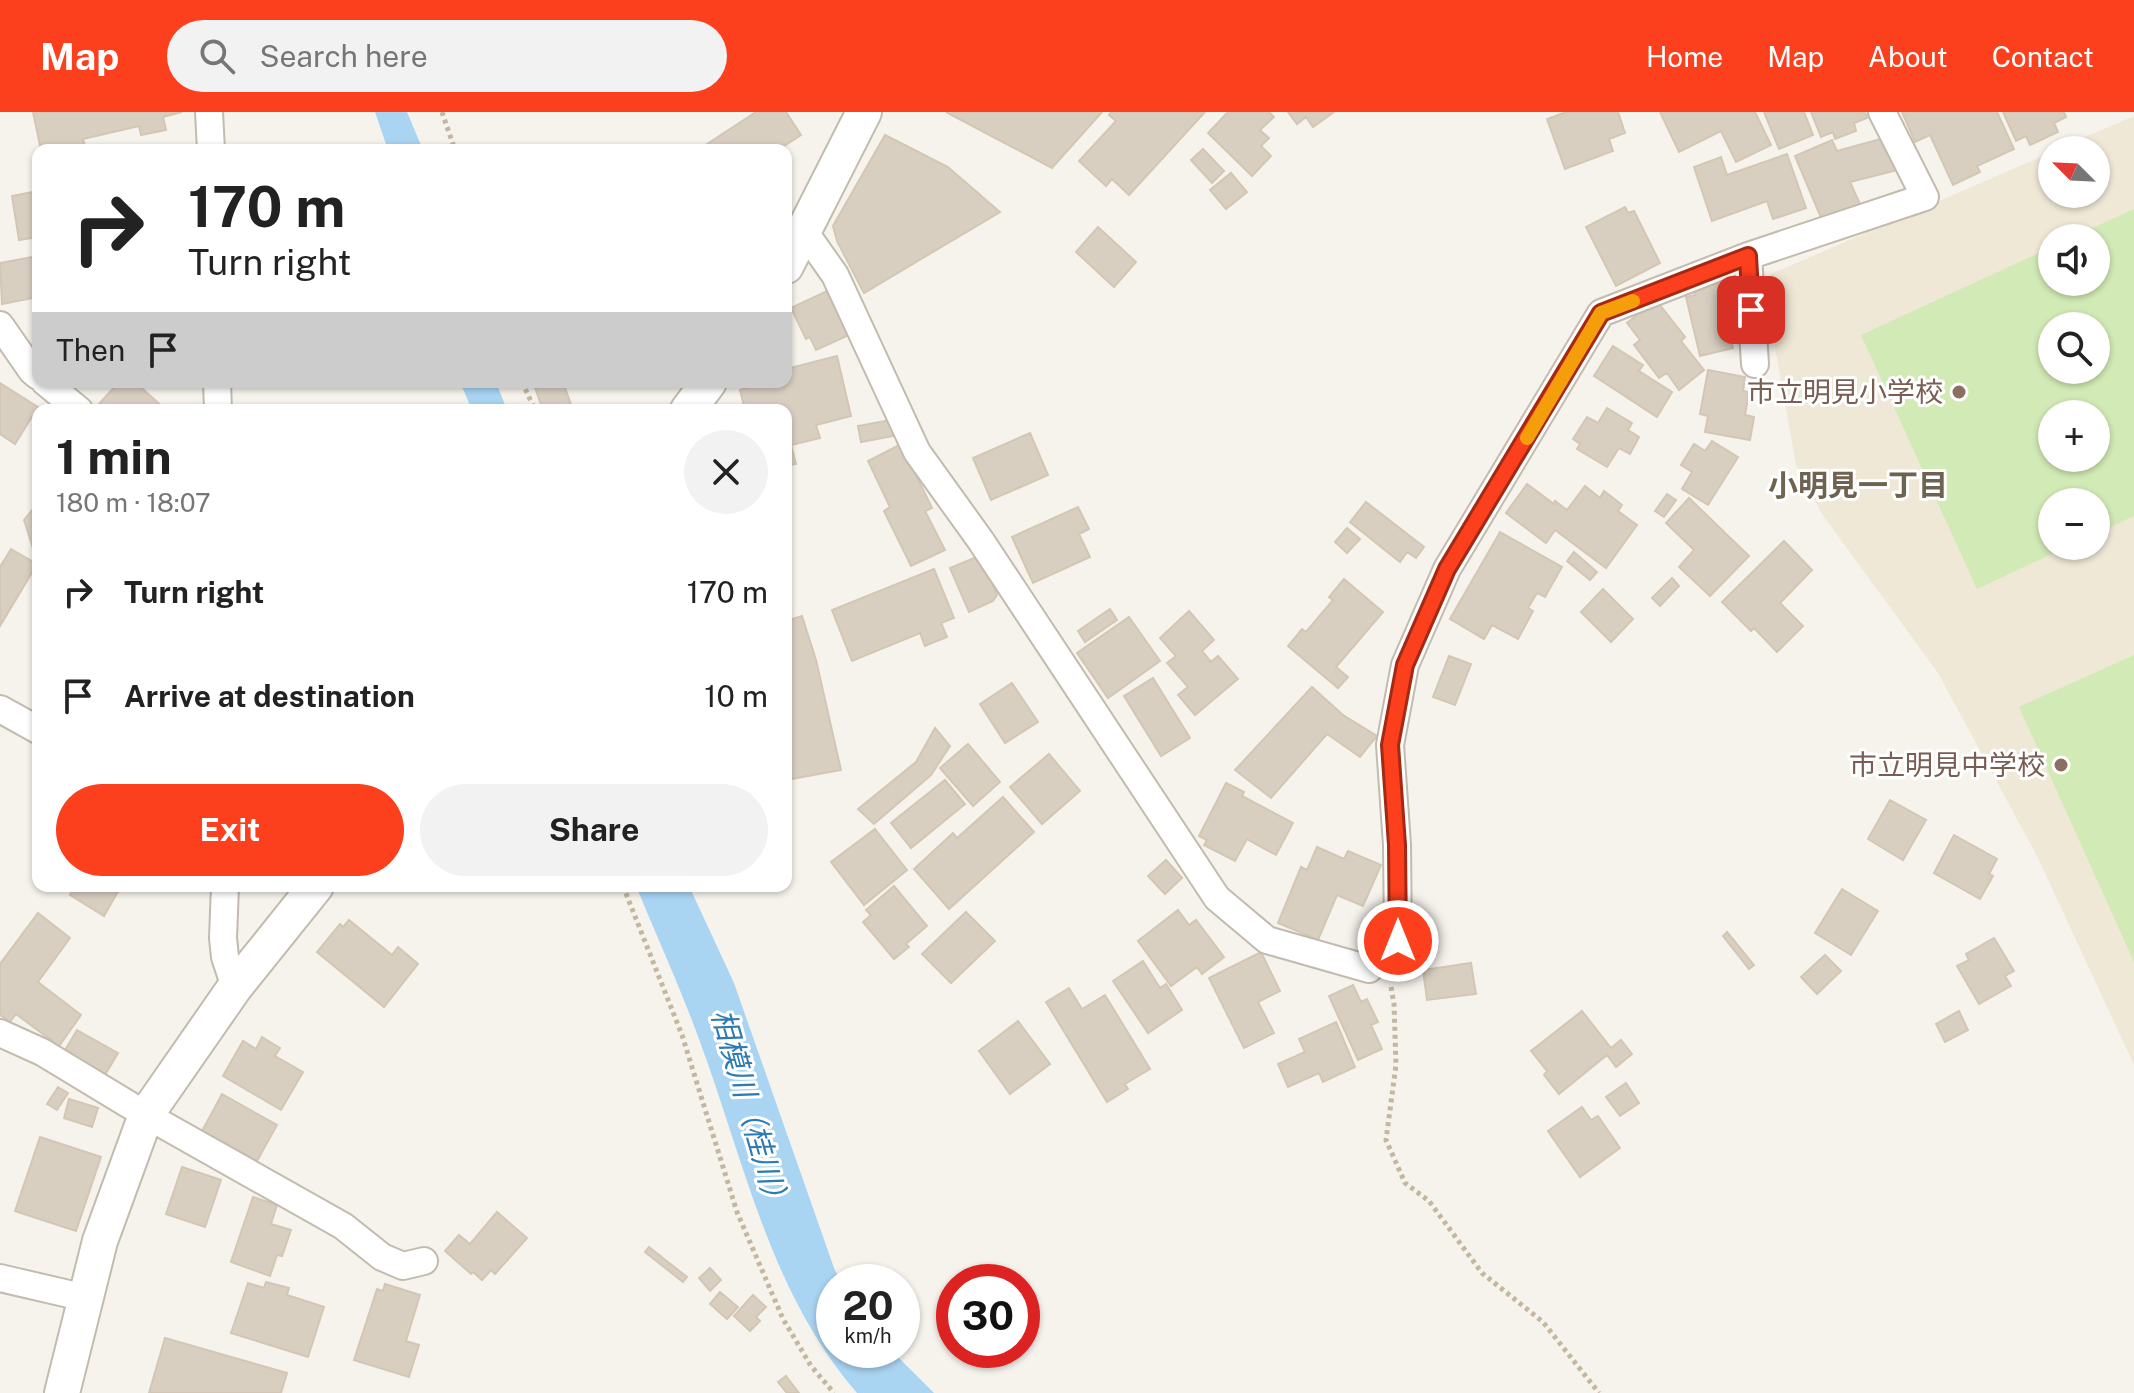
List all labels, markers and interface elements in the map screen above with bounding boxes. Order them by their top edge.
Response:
search box [167,20,727,92]
text: Map [40,34,119,79]
icon: search [195,34,239,78]
text: Search here [259,38,428,74]
text: Home [1646,40,1723,73]
text: Map [1767,40,1824,73]
text: About [1868,40,1948,73]
text: Contact [1992,40,2094,73]
north arrow [2038,136,2110,208]
map controls [2038,136,2110,560]
text: 170 m [188,174,345,240]
icon: right [56,176,160,280]
button: sound [2038,224,2110,296]
text: Turn right [188,241,351,283]
pin [1717,276,1785,344]
icon: arrive [1729,288,1773,332]
button: search [2038,312,2110,384]
icon: arrive [141,328,185,372]
text: Then [56,332,125,368]
place label: 市立明見小学校 [1747,375,1943,408]
marker: 市立明見小学校 [1950,383,1968,401]
button: + [2038,400,2110,472]
text: 1 min [56,428,172,485]
button: close [684,430,768,514]
district label: 小明見一丁目 [1768,467,1948,503]
text: 180 m · 18:07 [56,487,211,518]
button: − [2038,488,2110,560]
icon: right [56,570,100,614]
text: Turn right [124,574,264,610]
text: 170 m [687,574,768,610]
icon: arrive [56,674,100,718]
text: Arrive at destination [124,678,415,714]
text: 10 m [704,678,768,714]
place label: 市立明見中学校 [1849,748,2045,781]
marker: 市立明見中学校 [2052,756,2070,774]
button: Exit [56,784,404,876]
button: Share [420,784,768,876]
position arrow [1356,899,1440,983]
water label: 相模川（桂川） [705,1005,797,1217]
speed limit sign: 30 [936,1264,1040,1368]
text: 20 [842,1282,894,1329]
text: km/h [844,1324,892,1348]

